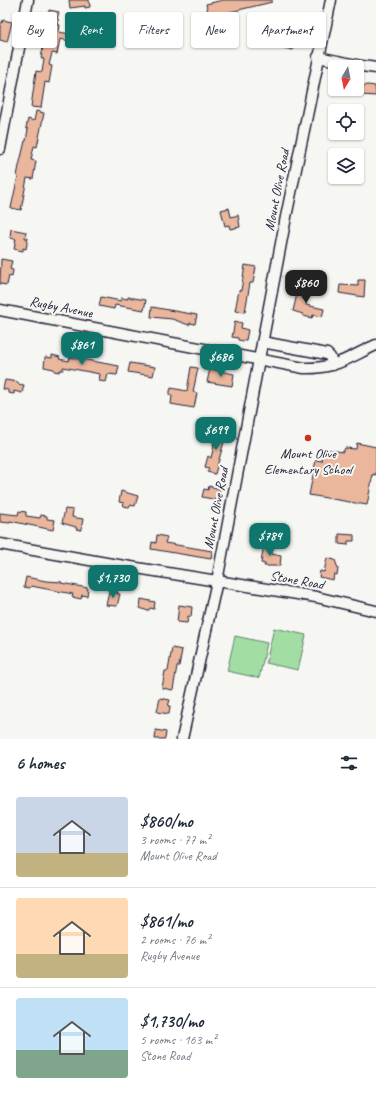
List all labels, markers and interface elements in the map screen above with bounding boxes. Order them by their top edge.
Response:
chip: Buy [12,12,57,48]
chip: Rent [65,12,116,48]
chip: Filters [124,12,183,48]
chip: New [191,12,239,48]
chip: Apartment [247,12,326,48]
north arrow [328,60,364,96]
map controls [328,60,364,184]
button: locate [328,104,364,140]
street label: Mount Olive Road [261,145,294,232]
button: layers [328,148,364,184]
pin: $860 [282,270,330,304]
text: $860 [294,275,318,291]
street label: Rugby Avenue [28,293,95,322]
pin: $861 [58,332,106,366]
text: $861 [70,337,94,353]
pin: $686 [197,344,245,378]
text: $686 [209,349,233,365]
pin: $699 [192,417,240,451]
text: $699 [204,422,228,438]
marker: Mount Olive Elementary School [303,433,313,443]
place label: Mount Olive Elementary School [264,445,354,478]
street label: Mount Olive Road [200,463,233,550]
pin: $784 [246,523,294,557]
text: $784 [258,528,282,544]
pin: $1,730 [80,565,146,599]
street label: Stone Road [269,567,328,594]
text: $1,730 [97,570,129,586]
icon: filters [338,752,360,774]
text: 6 homes [16,753,64,774]
text: $860/mo [140,811,193,832]
icon: home [48,813,96,861]
text: 3 rooms · 77 m² [140,832,210,848]
text: Mount Olive Road [140,848,217,864]
text: $861/mo [140,911,193,932]
icon: home [48,914,96,962]
text: 2 rooms · 76 m² [140,932,210,948]
text: Rugby Avenue [140,948,199,964]
text: $1,730/mo [140,1011,203,1032]
icon: home [48,1014,96,1062]
text: 5 rooms · 163 m² [140,1032,216,1048]
text: Stone Road [140,1048,191,1064]

